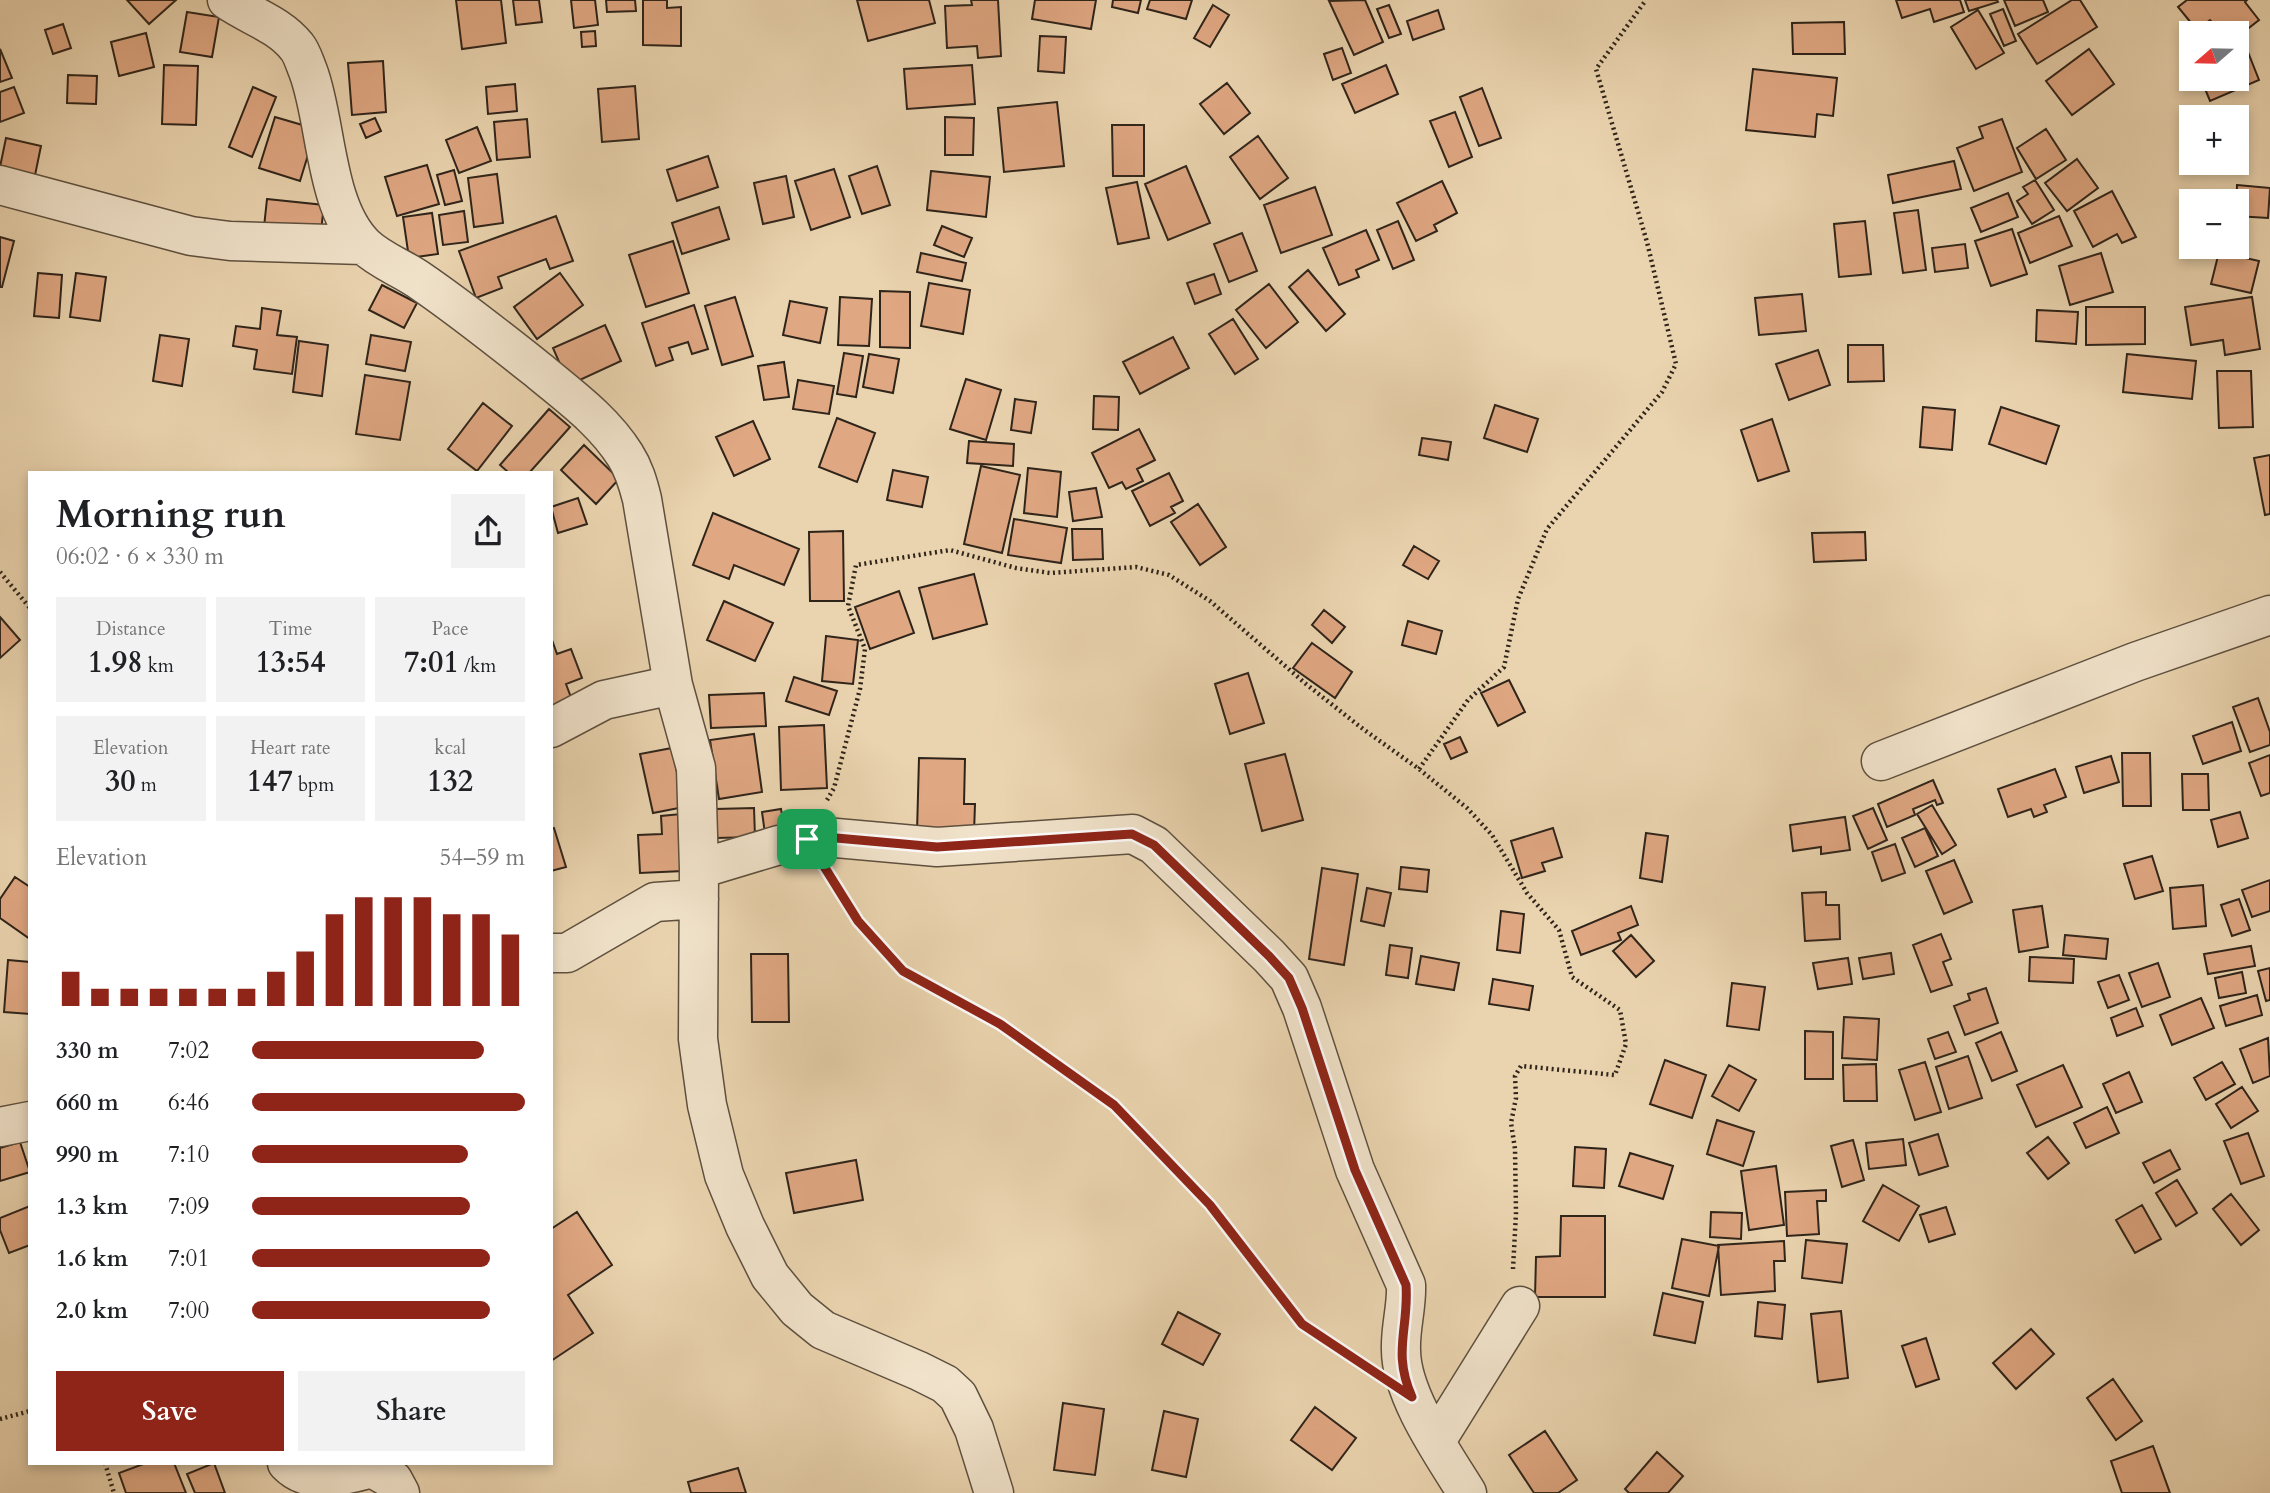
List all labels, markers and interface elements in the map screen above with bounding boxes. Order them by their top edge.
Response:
north arrow [2179,21,2249,91]
map controls [2179,21,2249,259]
button: + [2179,105,2249,175]
button: − [2179,189,2249,259]
text: Morning run [56,489,286,541]
button: share [451,494,525,568]
text: 06:02 · 6 × 330 m [56,541,224,572]
text: Distance [96,616,166,642]
text: Time [269,616,312,642]
text: Pace [432,616,469,642]
text: 1.98 [88,642,143,683]
text: 13:54 [255,642,326,683]
text: 7:01 [404,642,459,683]
text: km [143,653,174,679]
text: /km [459,653,496,679]
text: Elevation [93,735,169,761]
text: Heart rate [250,735,331,761]
text: kcal [434,735,466,761]
text: 30 [105,761,136,802]
text: 147 [247,761,293,802]
text: 132 [427,761,473,802]
text: m [136,772,157,798]
text: bpm [293,772,334,798]
pin [777,809,837,869]
icon: arrive [788,820,826,858]
text: Elevation [56,842,147,873]
text: 54–59 m [440,842,525,873]
text: 330 m [56,1035,119,1066]
text: 7:02 [168,1035,209,1066]
text: 660 m [56,1087,119,1118]
text: 6:46 [168,1087,209,1118]
text: 990 m [56,1139,119,1170]
text: 7:10 [168,1139,209,1170]
text: 1.3 km [56,1191,128,1222]
text: 7:09 [168,1191,209,1222]
text: 1.6 km [56,1243,128,1274]
text: 7:01 [168,1243,209,1274]
text: 2.0 km [56,1295,128,1326]
text: 7:00 [168,1295,209,1326]
button: Save [56,1371,284,1451]
button: Share [298,1371,525,1451]

